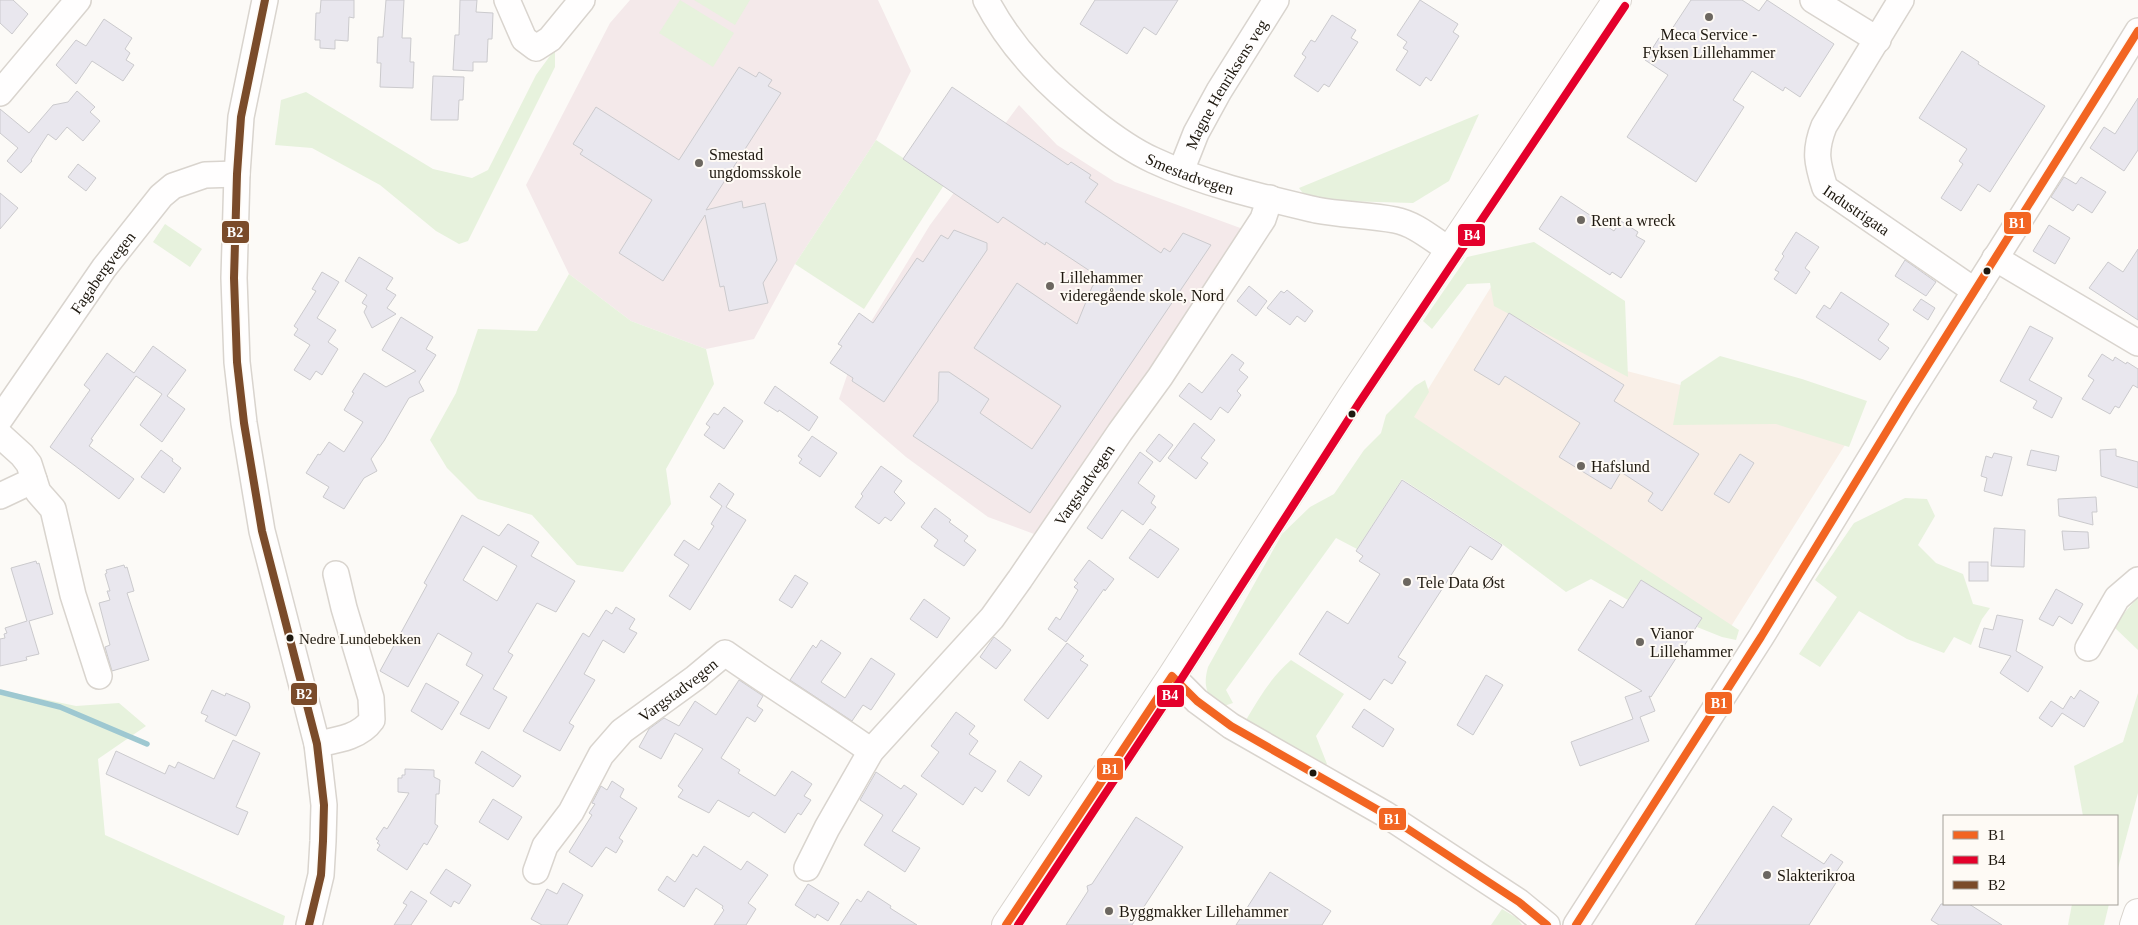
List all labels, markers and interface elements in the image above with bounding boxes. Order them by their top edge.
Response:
marker: Meca Service - Fyksen Lillehammer [1703,11,1715,23]
street label: Magne Henriksens veg [1182,16,1272,152]
place label: Meca Service - Fyksen Lillehammer [1643,26,1776,62]
place label: Smestad ungdomsskole [709,146,801,182]
street label: Smestadvegen [1143,150,1236,198]
marker: Smestad ungdomsskole [693,157,705,169]
street label: Industrigata [1820,182,1893,239]
line badge: B1 [2003,211,2032,235]
place label: Rent a wreck [1591,212,1675,229]
marker: Rent a wreck [1575,214,1587,226]
text: B1 [2009,216,2025,231]
line badge: B2 [221,220,250,244]
line badge: B4 [1457,223,1486,247]
text: B2 [227,225,243,240]
street label: Fagabergvegen [67,228,139,317]
text: B4 [1464,228,1480,243]
unlabelled marker [1982,266,1992,276]
place label: Lillehammer videregående skole, Nord [1060,269,1224,305]
marker: Lillehammer videregående skole, Nord [1044,280,1056,292]
unlabelled marker [1347,409,1357,419]
street label: Vargstadvegen [1051,442,1118,529]
place label: Hafslund [1591,458,1650,475]
marker: Hafslund [1575,460,1587,472]
place label: Tele Data Øst [1417,574,1505,591]
marker: Tele Data Øst [1401,576,1413,588]
place label: Vianor Lillehammer [1650,625,1733,660]
place label: Nedre Lundebekken [299,631,422,647]
marker: Nedre Lundebekken [285,633,295,643]
marker: Vianor Lillehammer [1634,636,1646,648]
street label: Vargstadvegen [635,655,721,725]
line badge: B2 [290,682,318,706]
line badge: B4 [1156,684,1185,708]
text: B2 [296,687,312,702]
text: B4 [1162,688,1178,703]
line badge: B1 [1704,691,1733,715]
text: B1 [1711,696,1727,711]
line badge: B1 [1096,757,1124,781]
text: B1 [1102,762,1118,777]
unlabelled marker [1308,768,1318,778]
line badge: B1 [1378,807,1407,831]
text: B1 [1384,812,1400,827]
legend [1943,815,2118,905]
text: B1 [1988,827,2006,843]
text: B4 [1988,852,2006,868]
place label: Slakterikroa [1777,867,1855,884]
marker: Slakterikroa [1761,869,1773,881]
text: B2 [1988,877,2006,893]
place label: Byggmakker Lillehammer [1119,903,1289,921]
marker: Byggmakker Lillehammer [1103,905,1115,917]

